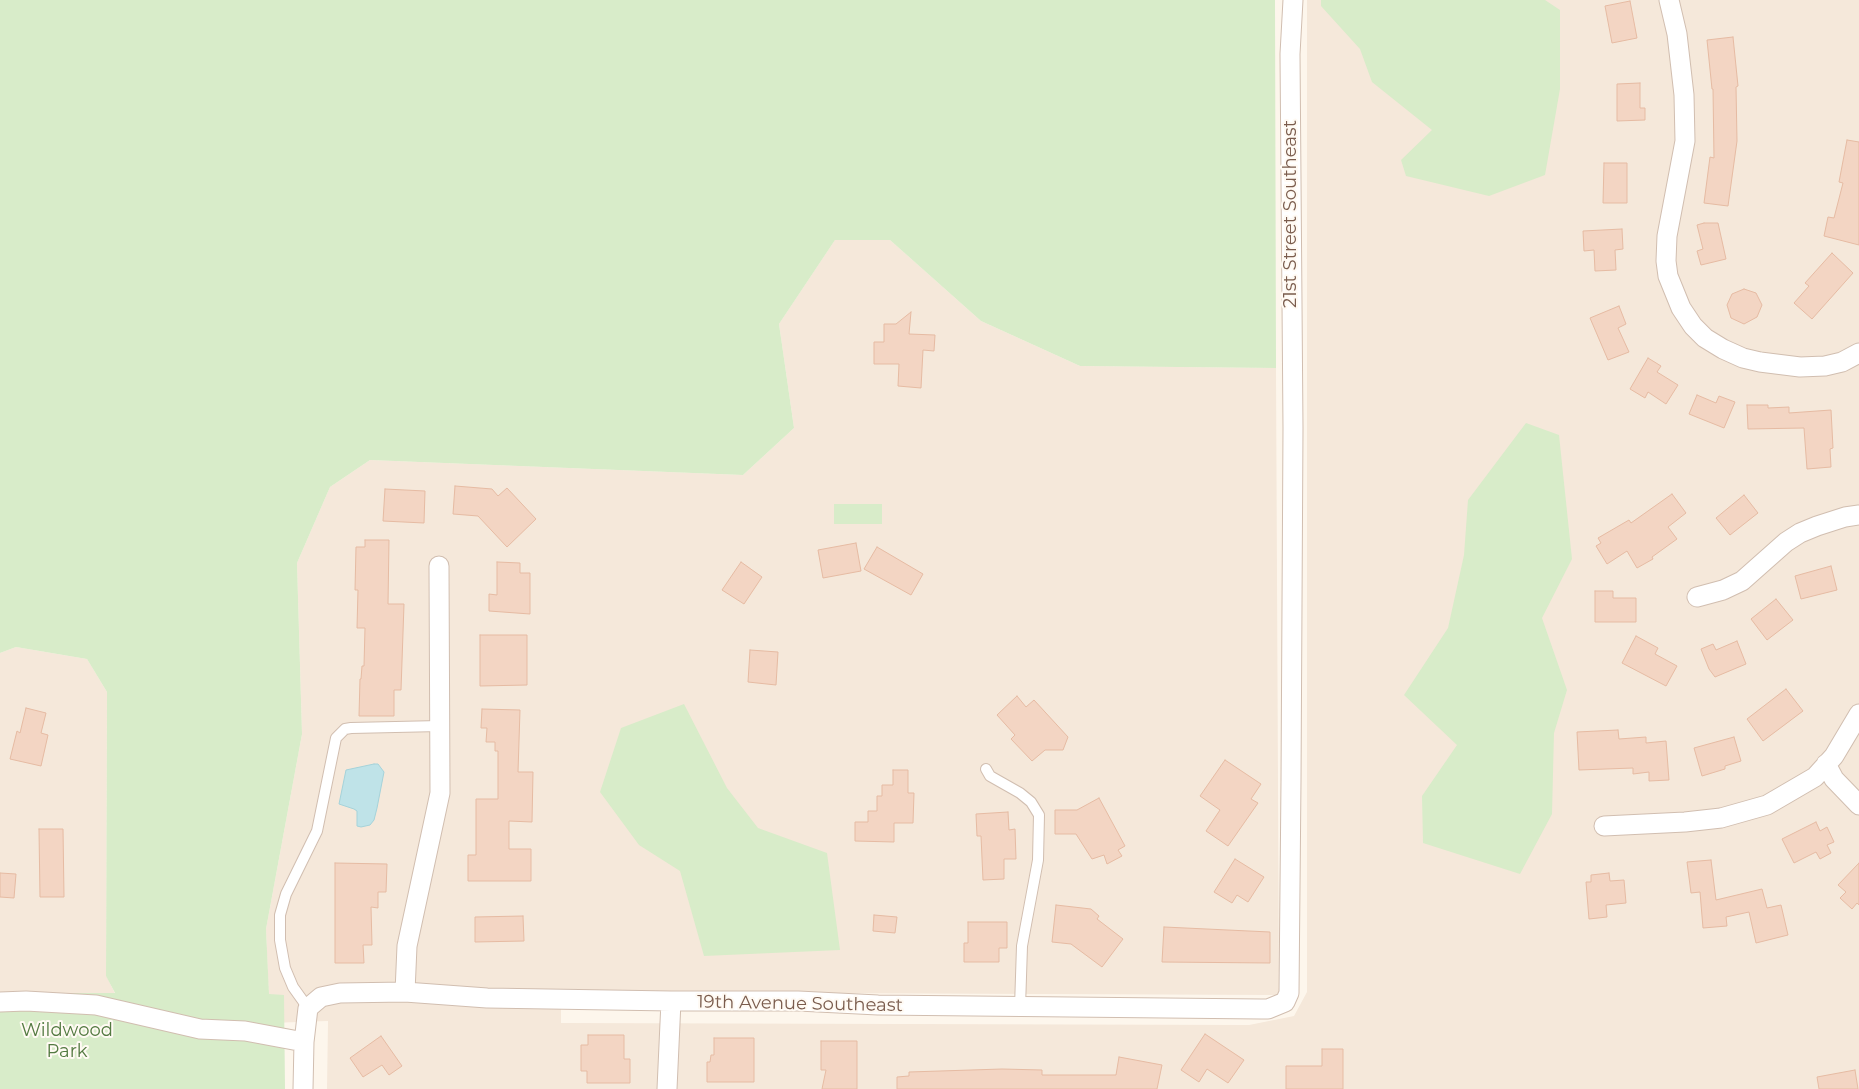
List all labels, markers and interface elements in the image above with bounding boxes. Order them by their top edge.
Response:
street label: 21st Street Southeast [1280,120,1302,308]
street label: 19th Avenue Southeast [697,991,903,1017]
park label: Wildwood Park [21,1020,113,1062]

